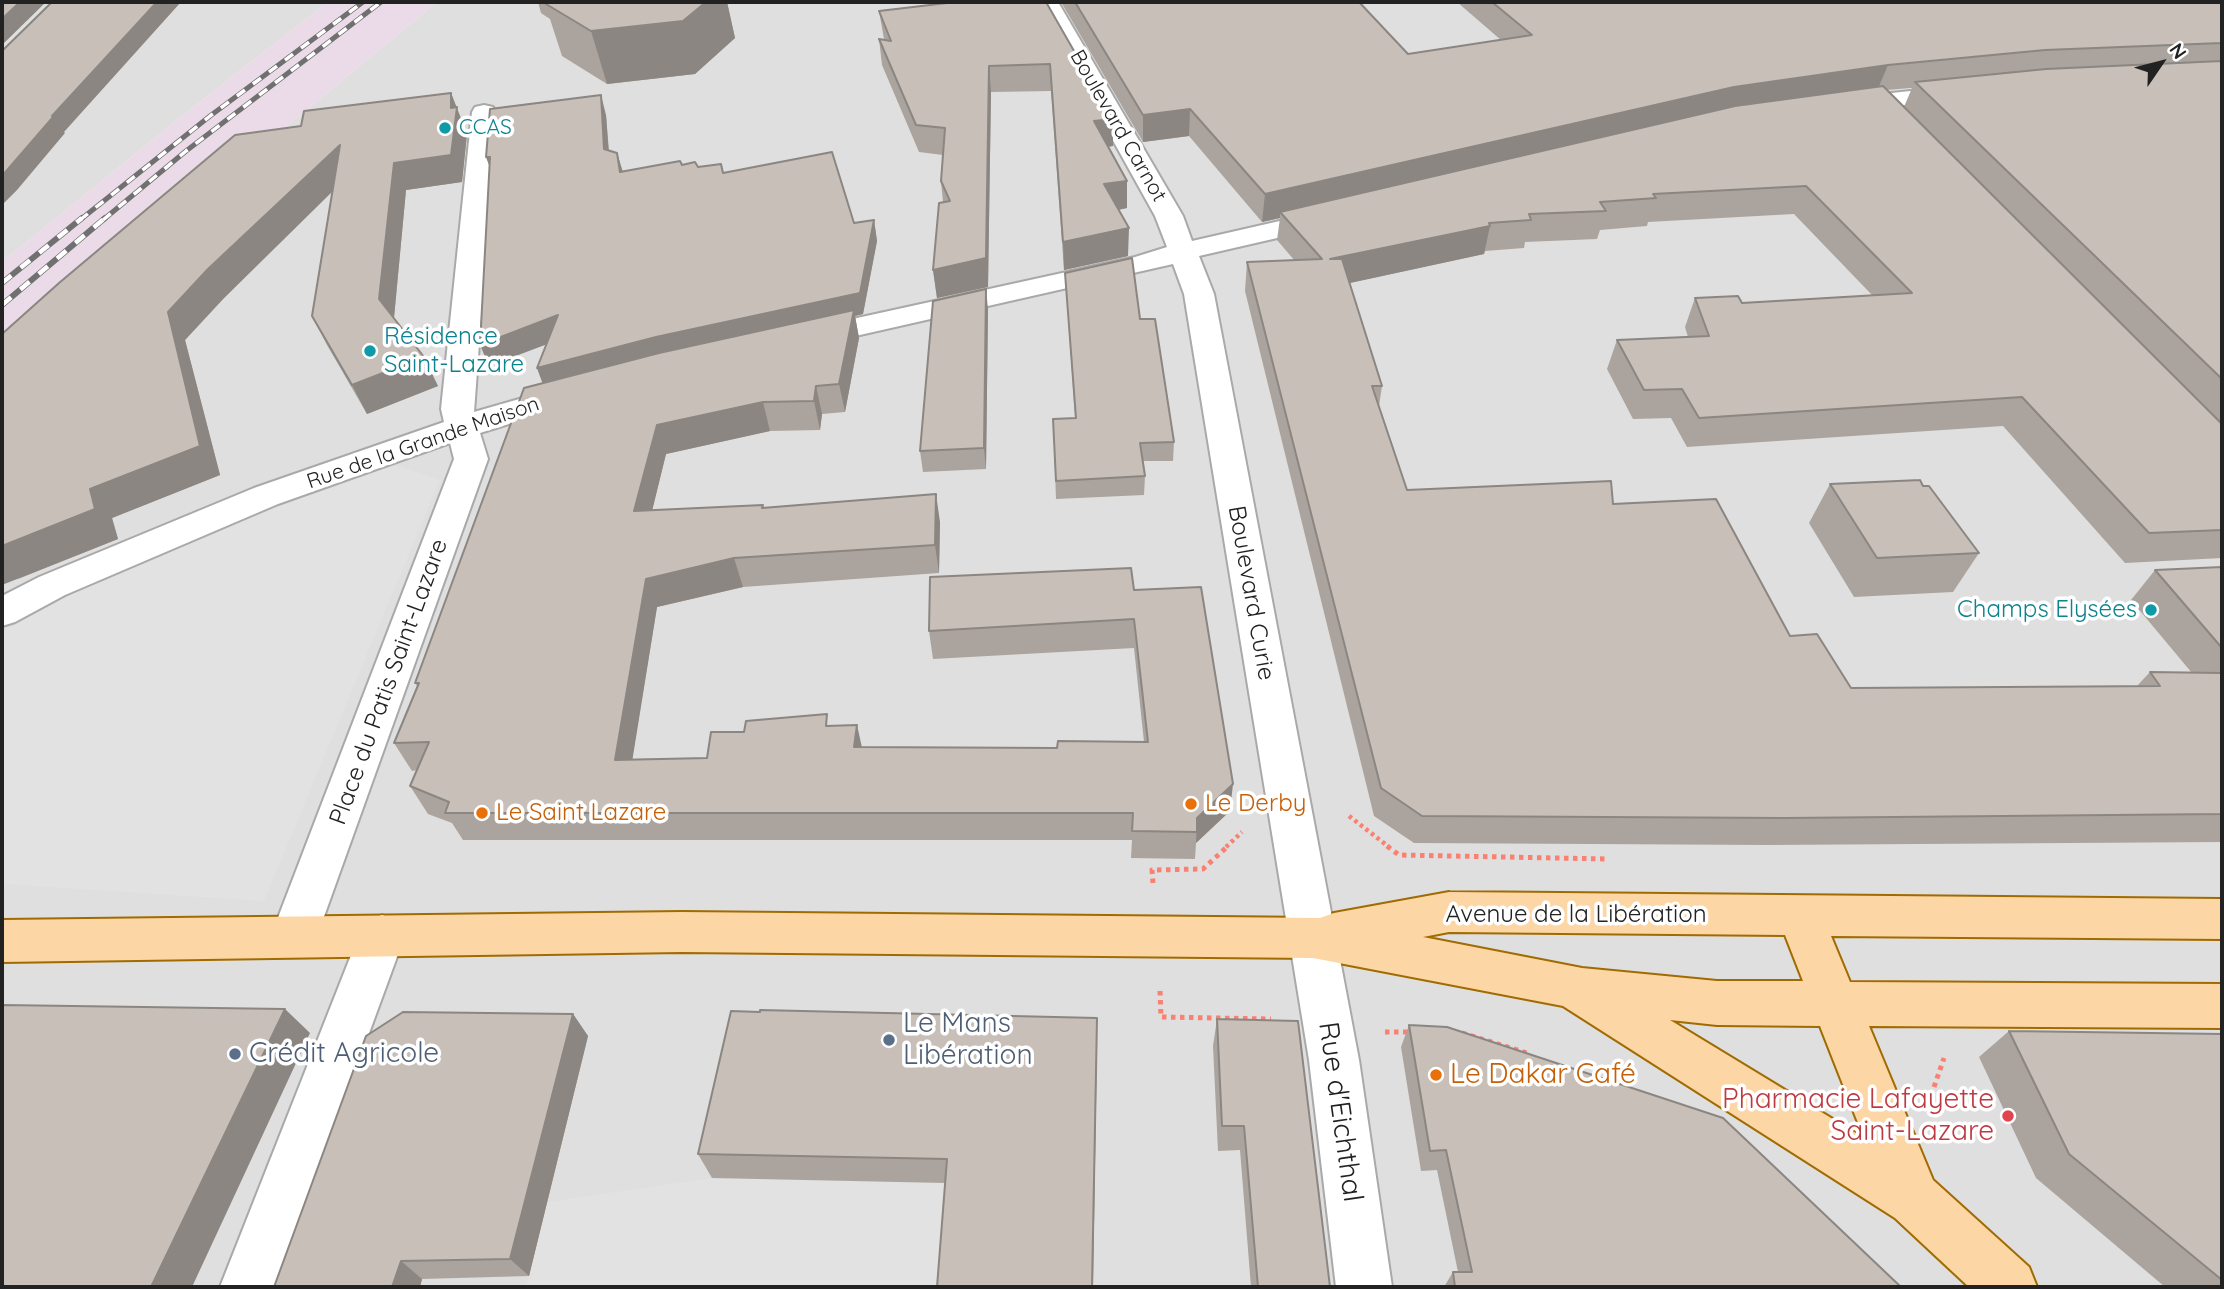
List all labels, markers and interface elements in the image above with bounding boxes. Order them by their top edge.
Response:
north arrow [2126,28,2196,98]
text: N [2164,38,2192,64]
street label: Boulevard Carnot [1064,46,1172,206]
place label: CCAS [459,115,512,141]
marker: CCAS [437,120,453,136]
place label: Résidence Saint-Lazare [384,323,524,379]
marker: Résidence Saint-Lazare [362,343,378,359]
street label: Rue de la Grande Maison [304,391,542,495]
street label: Boulevard Curie [1221,503,1281,683]
street label: Place du Patis Saint-Lazare [324,535,454,829]
place label: Champs Elysées [1957,596,2137,624]
marker: Champs Elysées [2143,602,2159,618]
place label: Le Derby [1205,790,1306,818]
marker: Le Derby [1183,796,1199,812]
place label: Le Saint Lazare [496,799,666,827]
marker: Le Saint Lazare [474,805,490,821]
street label: Avenue de la Libération [1445,901,1707,929]
place label: Le Mans Libération [903,1007,1033,1073]
street label: Rue d'Eichthal [1311,1020,1369,1204]
marker: Le Mans Libération [881,1032,897,1048]
place label: Crédit Agricole [249,1037,439,1071]
marker: Crédit Agricole [227,1046,243,1062]
place label: Le Dakar Café [1450,1058,1636,1092]
marker: Le Dakar Café [1428,1067,1444,1083]
place label: Pharmacie Lafayette Saint-Lazare [1722,1083,1994,1149]
marker: Pharmacie Lafayette Saint-Lazare [2000,1108,2016,1124]

